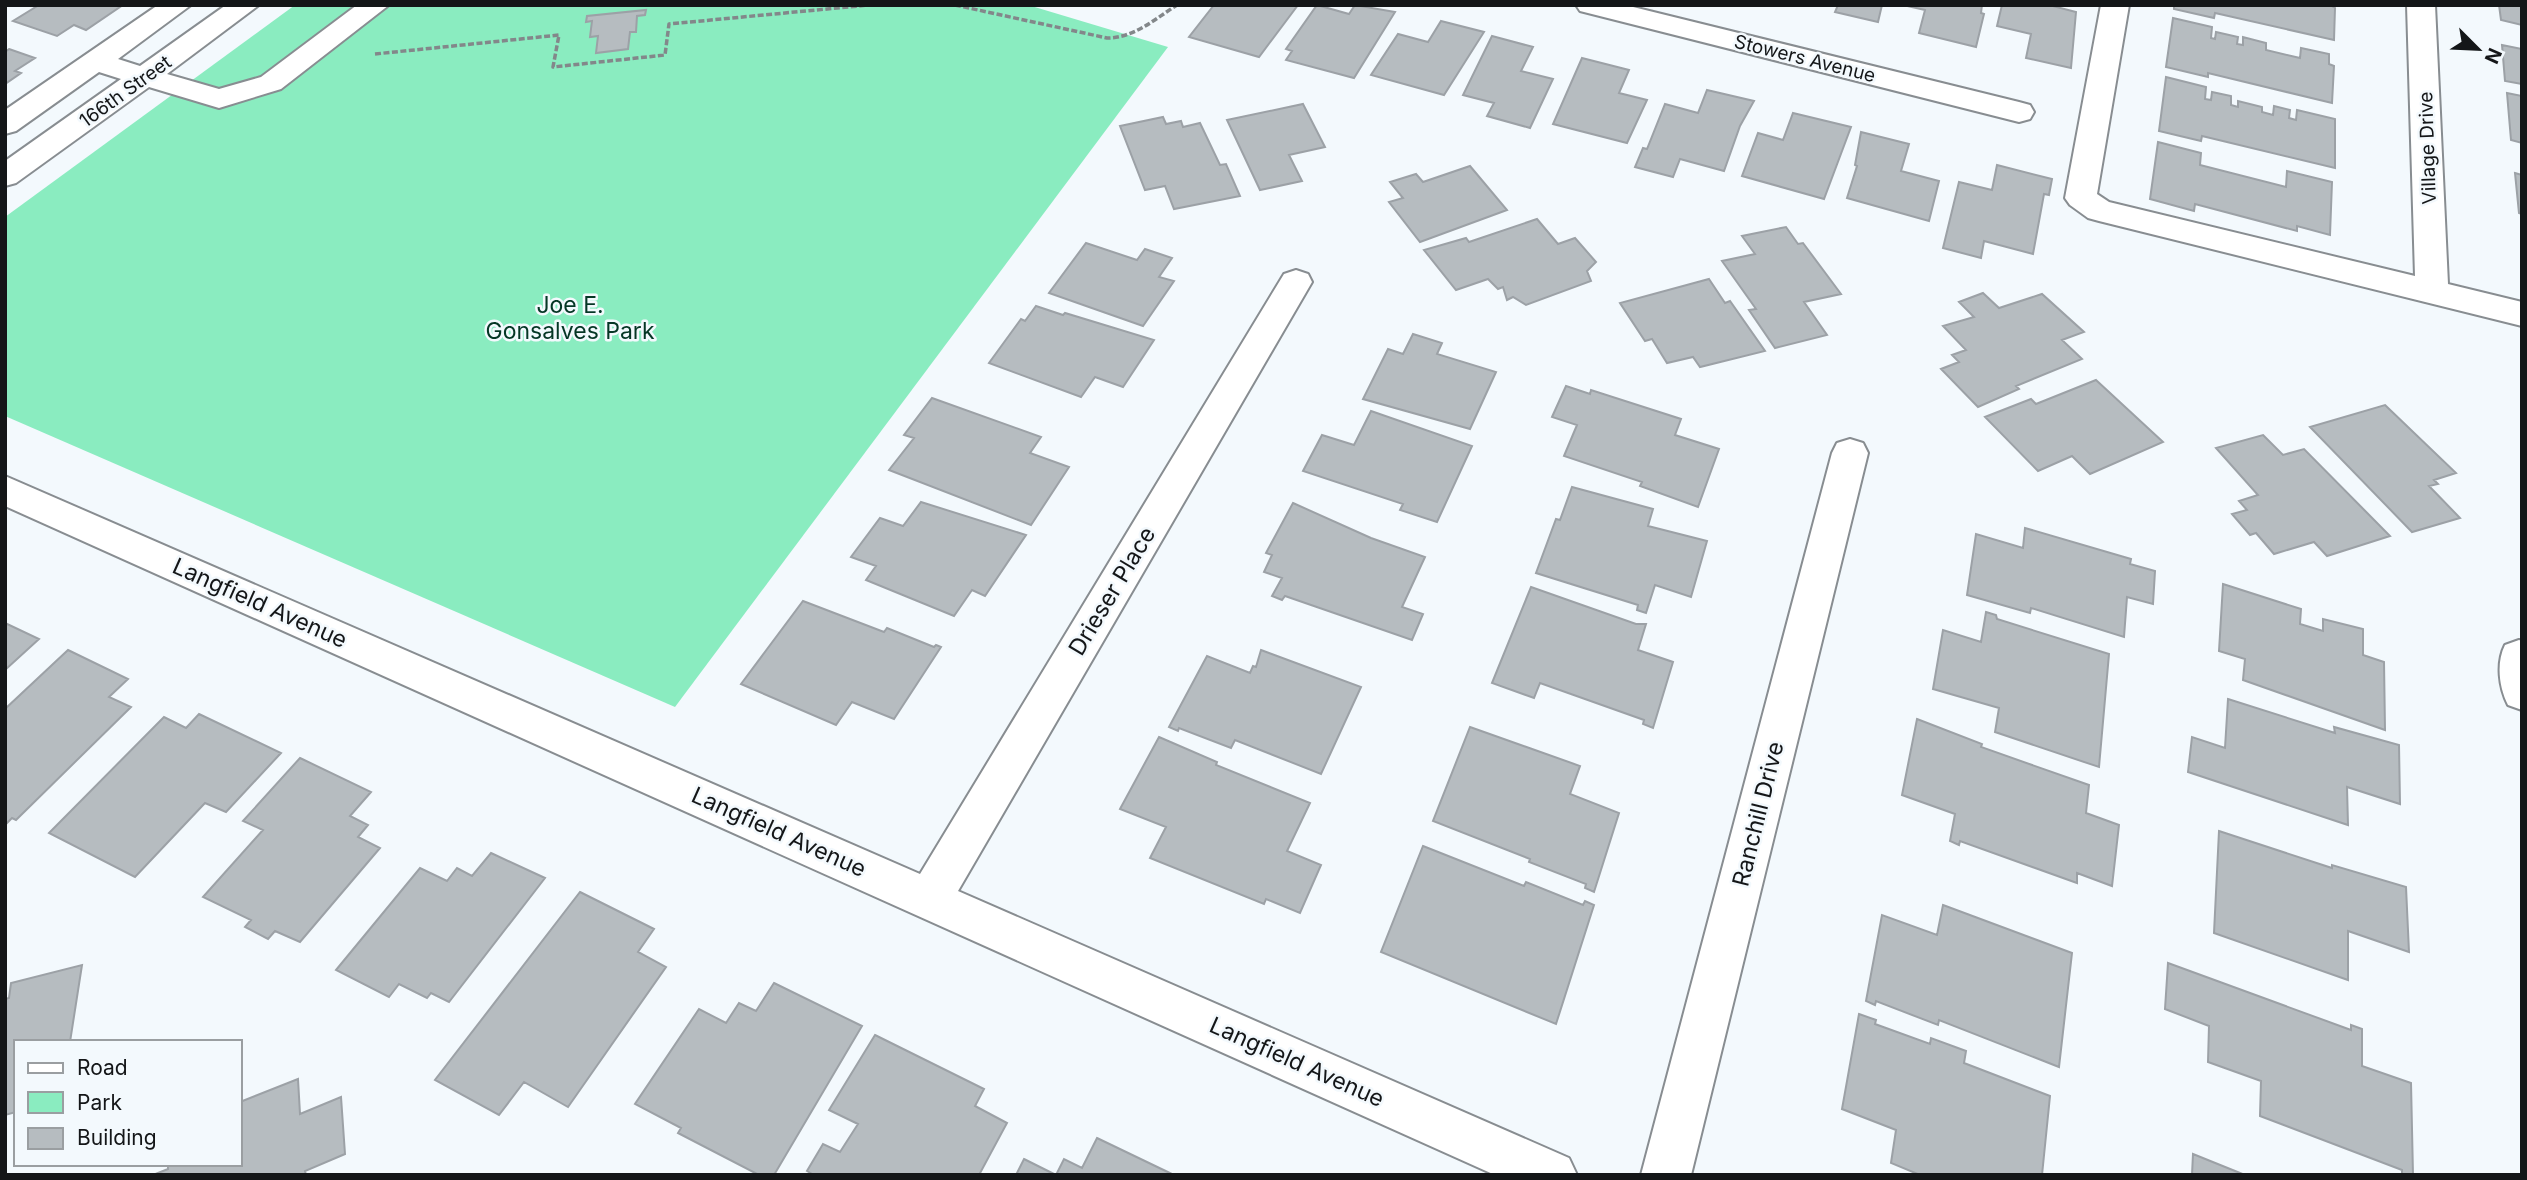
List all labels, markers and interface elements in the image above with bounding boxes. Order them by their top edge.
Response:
north arrow [2443,14,2513,84]
street label: Stowers Avenue [1732,30,1878,87]
text: N [2480,44,2507,67]
street label: 166th Street [75,50,176,132]
street label: Village Drive [2414,91,2441,205]
park label: Joe E. Gonsalves Park [485,291,655,345]
street label: Drieser Place [1063,522,1161,660]
street label: Langfield Avenue [168,552,352,654]
street label: Ranchill Drive [1726,739,1790,889]
street label: Langfield Avenue [687,781,871,883]
street label: Langfield Avenue [1205,1011,1389,1113]
legend [14,1040,242,1166]
text: Road [77,1055,128,1080]
text: Park [77,1090,122,1115]
text: Building [77,1125,157,1150]

